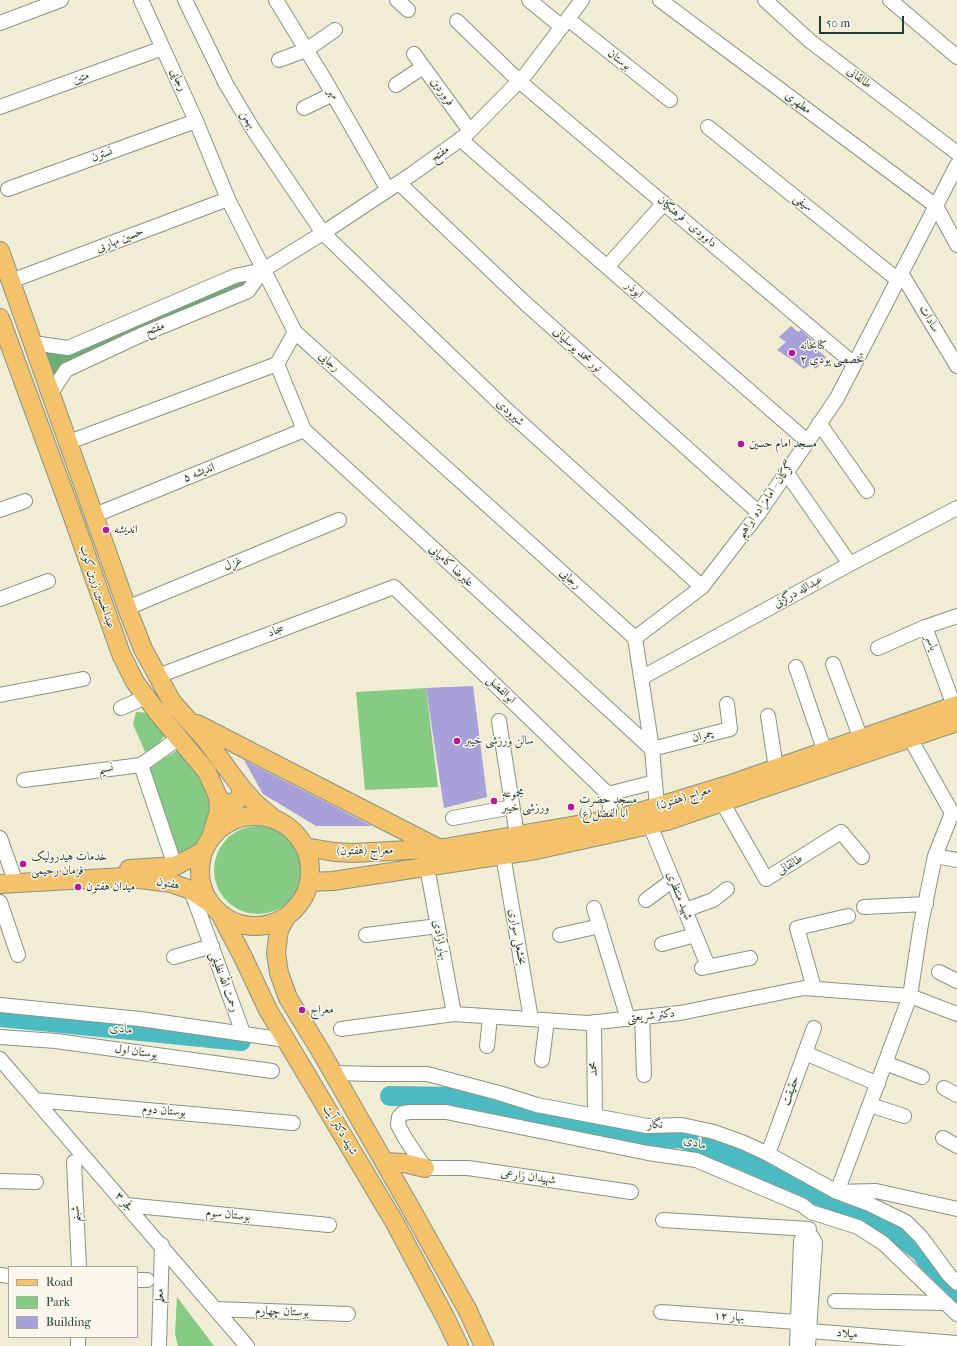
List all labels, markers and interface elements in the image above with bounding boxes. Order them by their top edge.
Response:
scale bar [821,8,906,34]
text: 50 m [826,16,850,30]
street label: بوستان [604,46,634,74]
street label: طالقانی [844,64,874,92]
street label: رجایی [166,66,190,94]
street label: متین [71,68,91,88]
street label: فروردین [427,75,457,109]
street label: مهر [324,86,342,102]
street label: مطهری [782,88,814,118]
street label: بهمن [237,108,259,132]
street label: مفتح [428,142,452,166]
street label: نسترن [89,144,115,166]
street label: سیفی [790,191,816,215]
street label: داوودی - فرهنگیان [654,193,720,251]
street label: حسین مهاربی [94,224,146,256]
street label: ابوذر [622,278,646,302]
street label: سادات [915,303,943,335]
street label: مفتح [143,319,167,339]
street label: نور محمد یوسلیانی [550,324,604,376]
place label: کتابخانه تخصصی یودی ۲ [800,339,864,367]
marker: کتابخانه تخصصی یودی ۲ [787,348,797,358]
street label: رجایی [315,349,343,375]
street label: شیرودی [493,397,527,429]
place label: مسجد امام حسین [749,437,817,451]
marker: مسجد امام حسین [736,439,746,449]
street label: گرکان - امامزاده ابراهیم [734,459,798,541]
street label: اندیشه ۵ [181,460,217,486]
place label: اندیشه [114,523,137,537]
marker: اندیشه [101,525,111,535]
street label: علیرضا کامیابی [426,542,476,590]
street label: عبدالحسین زرین کوب [76,543,118,631]
street label: غزل [222,554,244,574]
street label: رجایی [556,566,584,592]
street label: عبدالله درگزنی [771,573,825,611]
street label: سجاد [266,621,286,641]
street label: یاسر [922,633,940,653]
street label: ابوالفضل [484,673,518,707]
street label: چمران [690,726,716,746]
place label: سالن ورزشی خیبر [465,734,534,748]
marker: سالن ورزشی خیبر [452,736,462,746]
street label: نسیم [98,761,114,777]
street label: معراج (هفتون) [655,783,713,813]
place label: مجموعه ورزشی خیبر [502,787,549,815]
place label: مسجد حضرت ابا الفضل(ع) [579,793,637,821]
marker: مجموعه ورزشی خیبر [489,796,499,806]
marker: مسجد حضرت ابا الفضل(ع) [566,802,576,812]
street label: معراج (هفتون) [336,843,394,859]
place label: خدمات هیدرولیک فرمان رحیمی [31,850,107,878]
street label: طالقانی [774,852,806,878]
marker: خدمات هیدرولیک فرمان رحیمی [18,859,28,869]
street label: شهید منتظری [663,870,695,922]
street label: هفتون [155,874,181,894]
place label: میدان هفتون [86,880,135,894]
marker: میدان هفتون [73,882,83,892]
street label: بخشعلی سواری [505,908,529,966]
street label: بهار آزادی [429,918,451,962]
street label: رحمت الله نظیفی [206,950,242,1014]
place label: معراج [310,1003,334,1017]
marker: معراج [297,1005,307,1015]
street label: دکتر شریعتی [626,1006,676,1026]
water label: مادی [108,1020,134,1038]
street label: بوستان اول [114,1042,158,1062]
street label: محمد [587,1062,601,1076]
street label: حقیقت [779,1074,803,1108]
street label: بوستان دوم [141,1102,187,1120]
street label: شهید دکتر آیت [319,1102,361,1158]
street label: نگار [647,1118,663,1132]
water label: مادی [681,1132,709,1154]
street label: شهیدان زارعی [500,1166,556,1188]
street label: فجر ۳ [111,1189,137,1215]
street label: شبنم [69,1206,83,1222]
street label: بوستان سوم [205,1206,251,1224]
legend [8,1266,138,1338]
text: Road [46,1275,73,1289]
street label: معلم [153,1288,167,1304]
text: Park [46,1295,70,1309]
street label: بوستان چهارم [255,1304,309,1320]
street label: بهار ۱۲ [713,1309,745,1325]
text: Building [46,1315,91,1329]
street label: میلاد [836,1326,858,1342]

